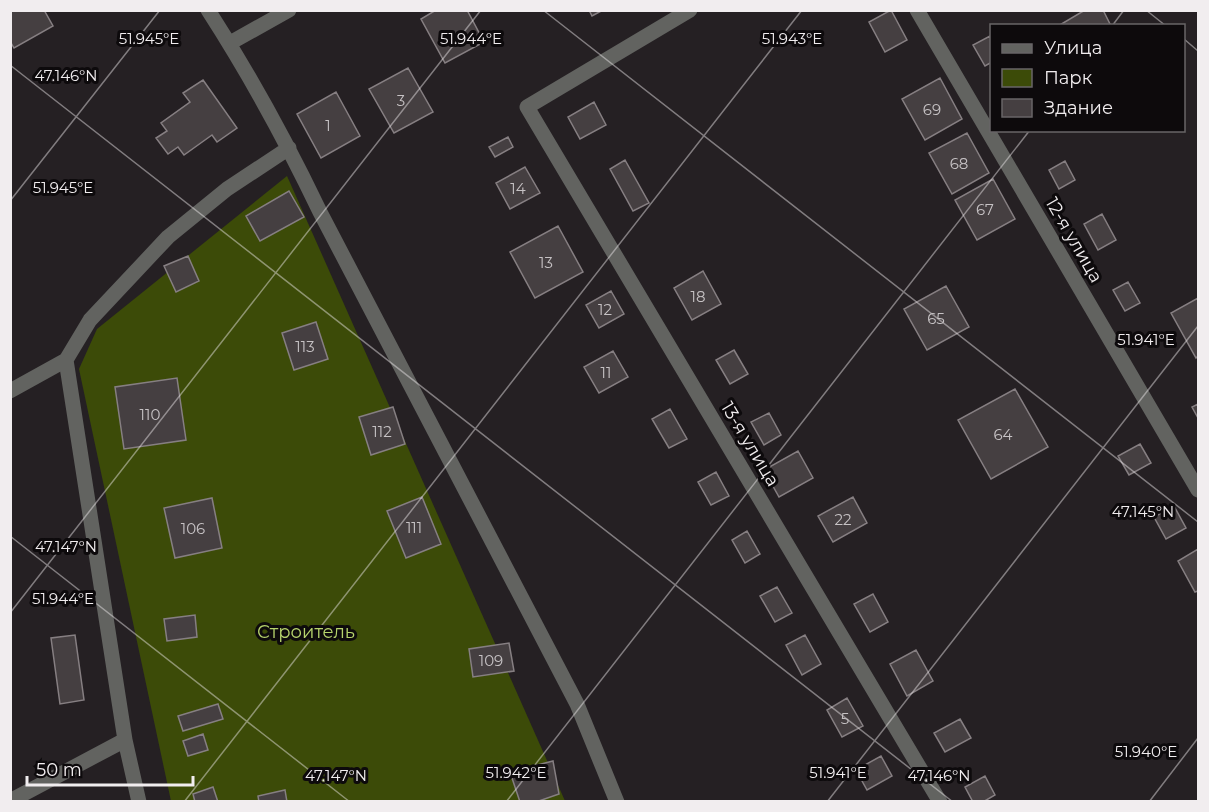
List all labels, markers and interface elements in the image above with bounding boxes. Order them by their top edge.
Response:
legend [990,24,1185,132]
text: 51.945°E [119,29,179,48]
text: 51.944°E [440,29,502,48]
text: 51.943°E [762,29,822,48]
text: Улица [1044,37,1102,59]
text: 47.146°N [35,66,97,85]
text: Парк [1044,67,1093,89]
house number: 3 [397,91,405,110]
text: Здание [1044,97,1113,119]
house number: 69 [923,100,941,119]
house number: 1 [325,116,331,135]
house number: 68 [950,154,968,173]
text: 51.945°E [33,178,93,197]
house number: 14 [510,179,526,198]
street label: 12-я улица [1041,193,1107,287]
house number: 67 [976,200,994,219]
house number: 13 [539,253,553,272]
house number: 18 [691,287,706,306]
house number: 12 [598,300,612,319]
house number: 65 [927,309,945,328]
text: 51.941°E [1117,330,1175,349]
house number: 113 [295,337,315,356]
house number: 11 [601,363,611,382]
street label: 13-я улица [716,398,784,490]
house number: 110 [140,405,160,424]
house number: 112 [372,422,392,441]
house number: 64 [993,425,1013,444]
text: 47.145°N [1112,502,1174,521]
house number: 22 [834,510,852,529]
house number: 111 [406,518,422,537]
house number: 106 [181,519,205,538]
text: 47.147°N [35,537,97,556]
text: 51.944°E [32,589,94,608]
park label: Строитель [257,621,355,643]
house number: 109 [479,651,503,670]
house number: 5 [841,709,849,728]
text: 51.940°E [1115,742,1177,761]
scale bar [27,749,194,787]
text: 50 m [36,759,82,781]
text: 51.942°E [486,763,546,782]
text: 51.941°E [809,763,867,782]
text: 47.147°N [305,766,367,785]
text: 47.146°N [908,766,970,785]

